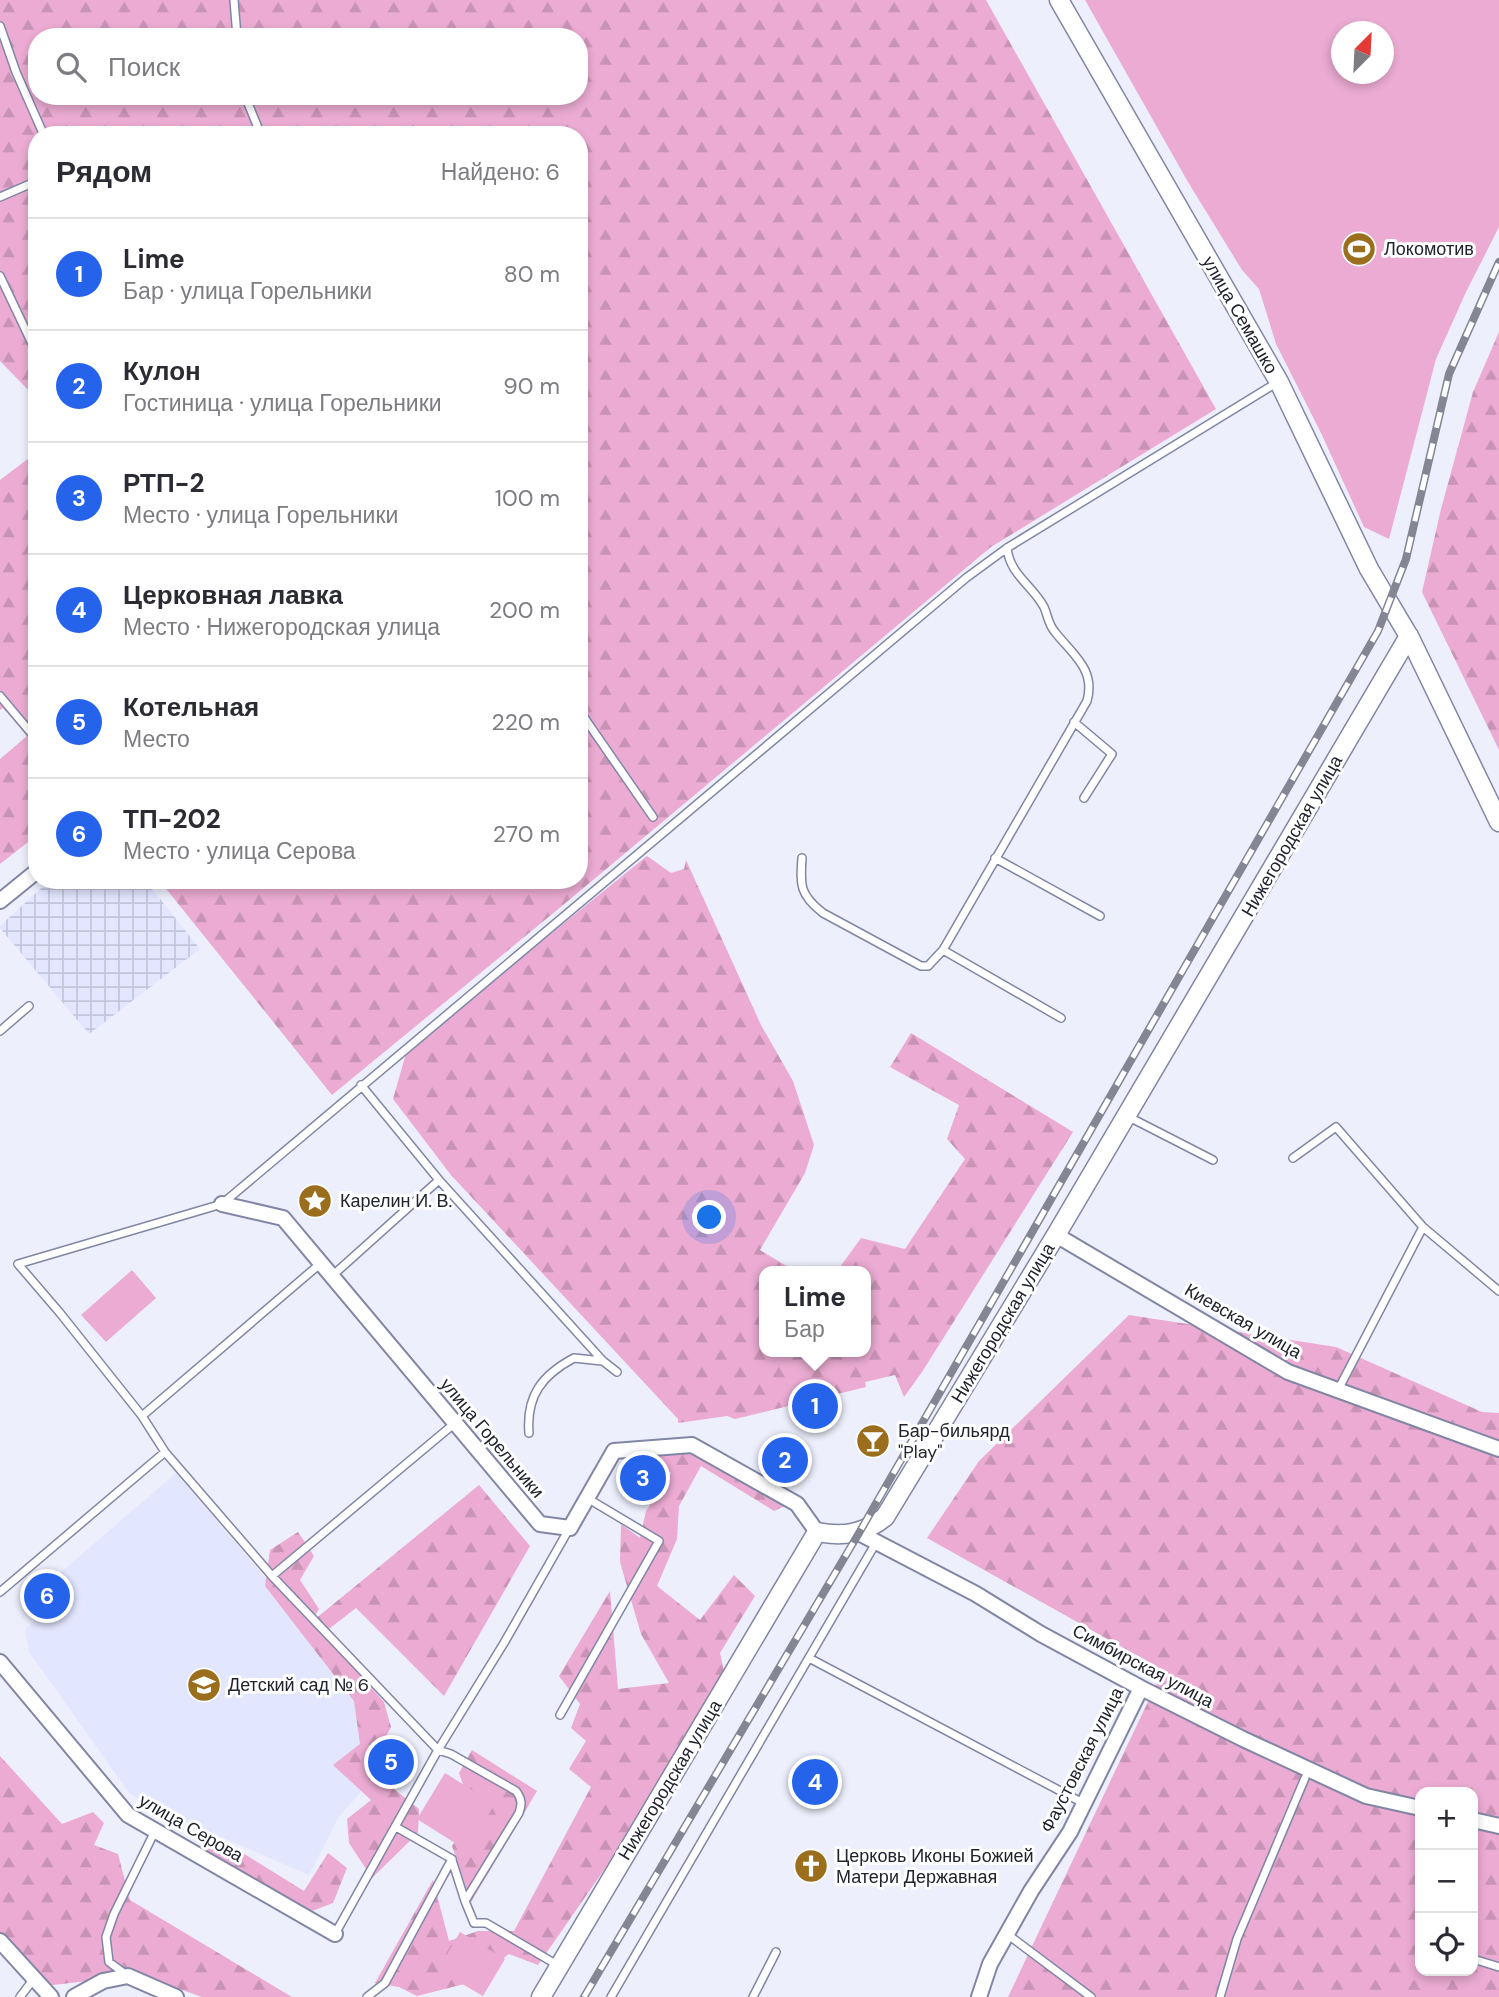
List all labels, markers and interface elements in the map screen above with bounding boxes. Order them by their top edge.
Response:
north arrow [1331,21,1394,84]
search box [28,28,588,105]
icon: search [52,48,90,86]
text: Поиск [108,50,180,84]
text: Рядом [56,152,152,191]
text: Найдено: 6 [441,157,560,187]
sports icon: Локомотив [1340,230,1378,268]
place label: Локомотив [1384,237,1474,261]
text: Lime [123,242,185,276]
street label: улица Семашко [1197,252,1283,378]
text: 1 [75,259,83,289]
text: 80 m [504,259,560,289]
text: Бар · улица Горельники [123,276,372,306]
text: Кулон [123,354,201,388]
text: 2 [72,371,86,401]
text: 90 m [503,371,560,401]
text: Гостиница · улица Горельники [123,388,442,418]
text: РТП-2 [123,466,205,500]
text: 3 [72,483,86,513]
text: 100 m [495,483,560,513]
text: Место · улица Горельники [123,500,398,530]
text: Церковная лавка [123,578,343,612]
text: 4 [72,595,86,625]
text: 200 m [489,595,560,625]
text: Место · Нижегородская улица [123,612,440,642]
text: Котельная [123,690,259,724]
text: 5 [72,707,86,737]
text: 220 m [491,707,560,737]
text: Место [123,724,190,754]
street label: Нижегородская улица [1236,750,1349,921]
text: ТП-202 [123,802,221,836]
text: 6 [72,819,86,849]
text: 270 m [493,819,560,849]
text: Место · улица Серова [123,836,356,866]
place icon: Карелин И. В. [296,1182,334,1220]
place label: Карелин И. В. [340,1189,452,1213]
your location [692,1200,726,1234]
street label: Нижегородская улица [946,1238,1061,1407]
popup [759,1266,871,1357]
street label: Киевская улица [1180,1278,1307,1365]
text: Lime [784,1280,846,1314]
text: Бар [784,1314,825,1344]
street label: улица Горельники [435,1373,549,1503]
pin: 1 [792,1380,838,1432]
place label: Бар-бильярд "Play" [898,1419,1010,1464]
bar icon: Бар-бильярд "Play" [854,1422,892,1460]
pin: 2 [762,1434,808,1486]
pin: 3 [620,1452,666,1504]
pin: 6 [24,1570,70,1622]
street label: Симбирская улица [1068,1619,1219,1714]
school or university icon: Детский сад № 6 [185,1666,223,1704]
place label: Детский сад № 6 [228,1673,369,1697]
street label: Фаустовская улица [1035,1682,1129,1837]
street label: Нижегородская улица [613,1695,728,1864]
pin: 5 [368,1736,414,1788]
pin: 4 [792,1756,838,1808]
map controls [1415,1787,1478,1976]
button: + [1415,1787,1478,1850]
street label: улица Серова [134,1788,248,1868]
place label: Церковь Иконы Божией Матери Державная [836,1844,1034,1889]
church icon: Церковь Иконы Божией Матери Державная [792,1847,830,1885]
button: − [1415,1850,1478,1913]
button: locate [1415,1913,1478,1976]

